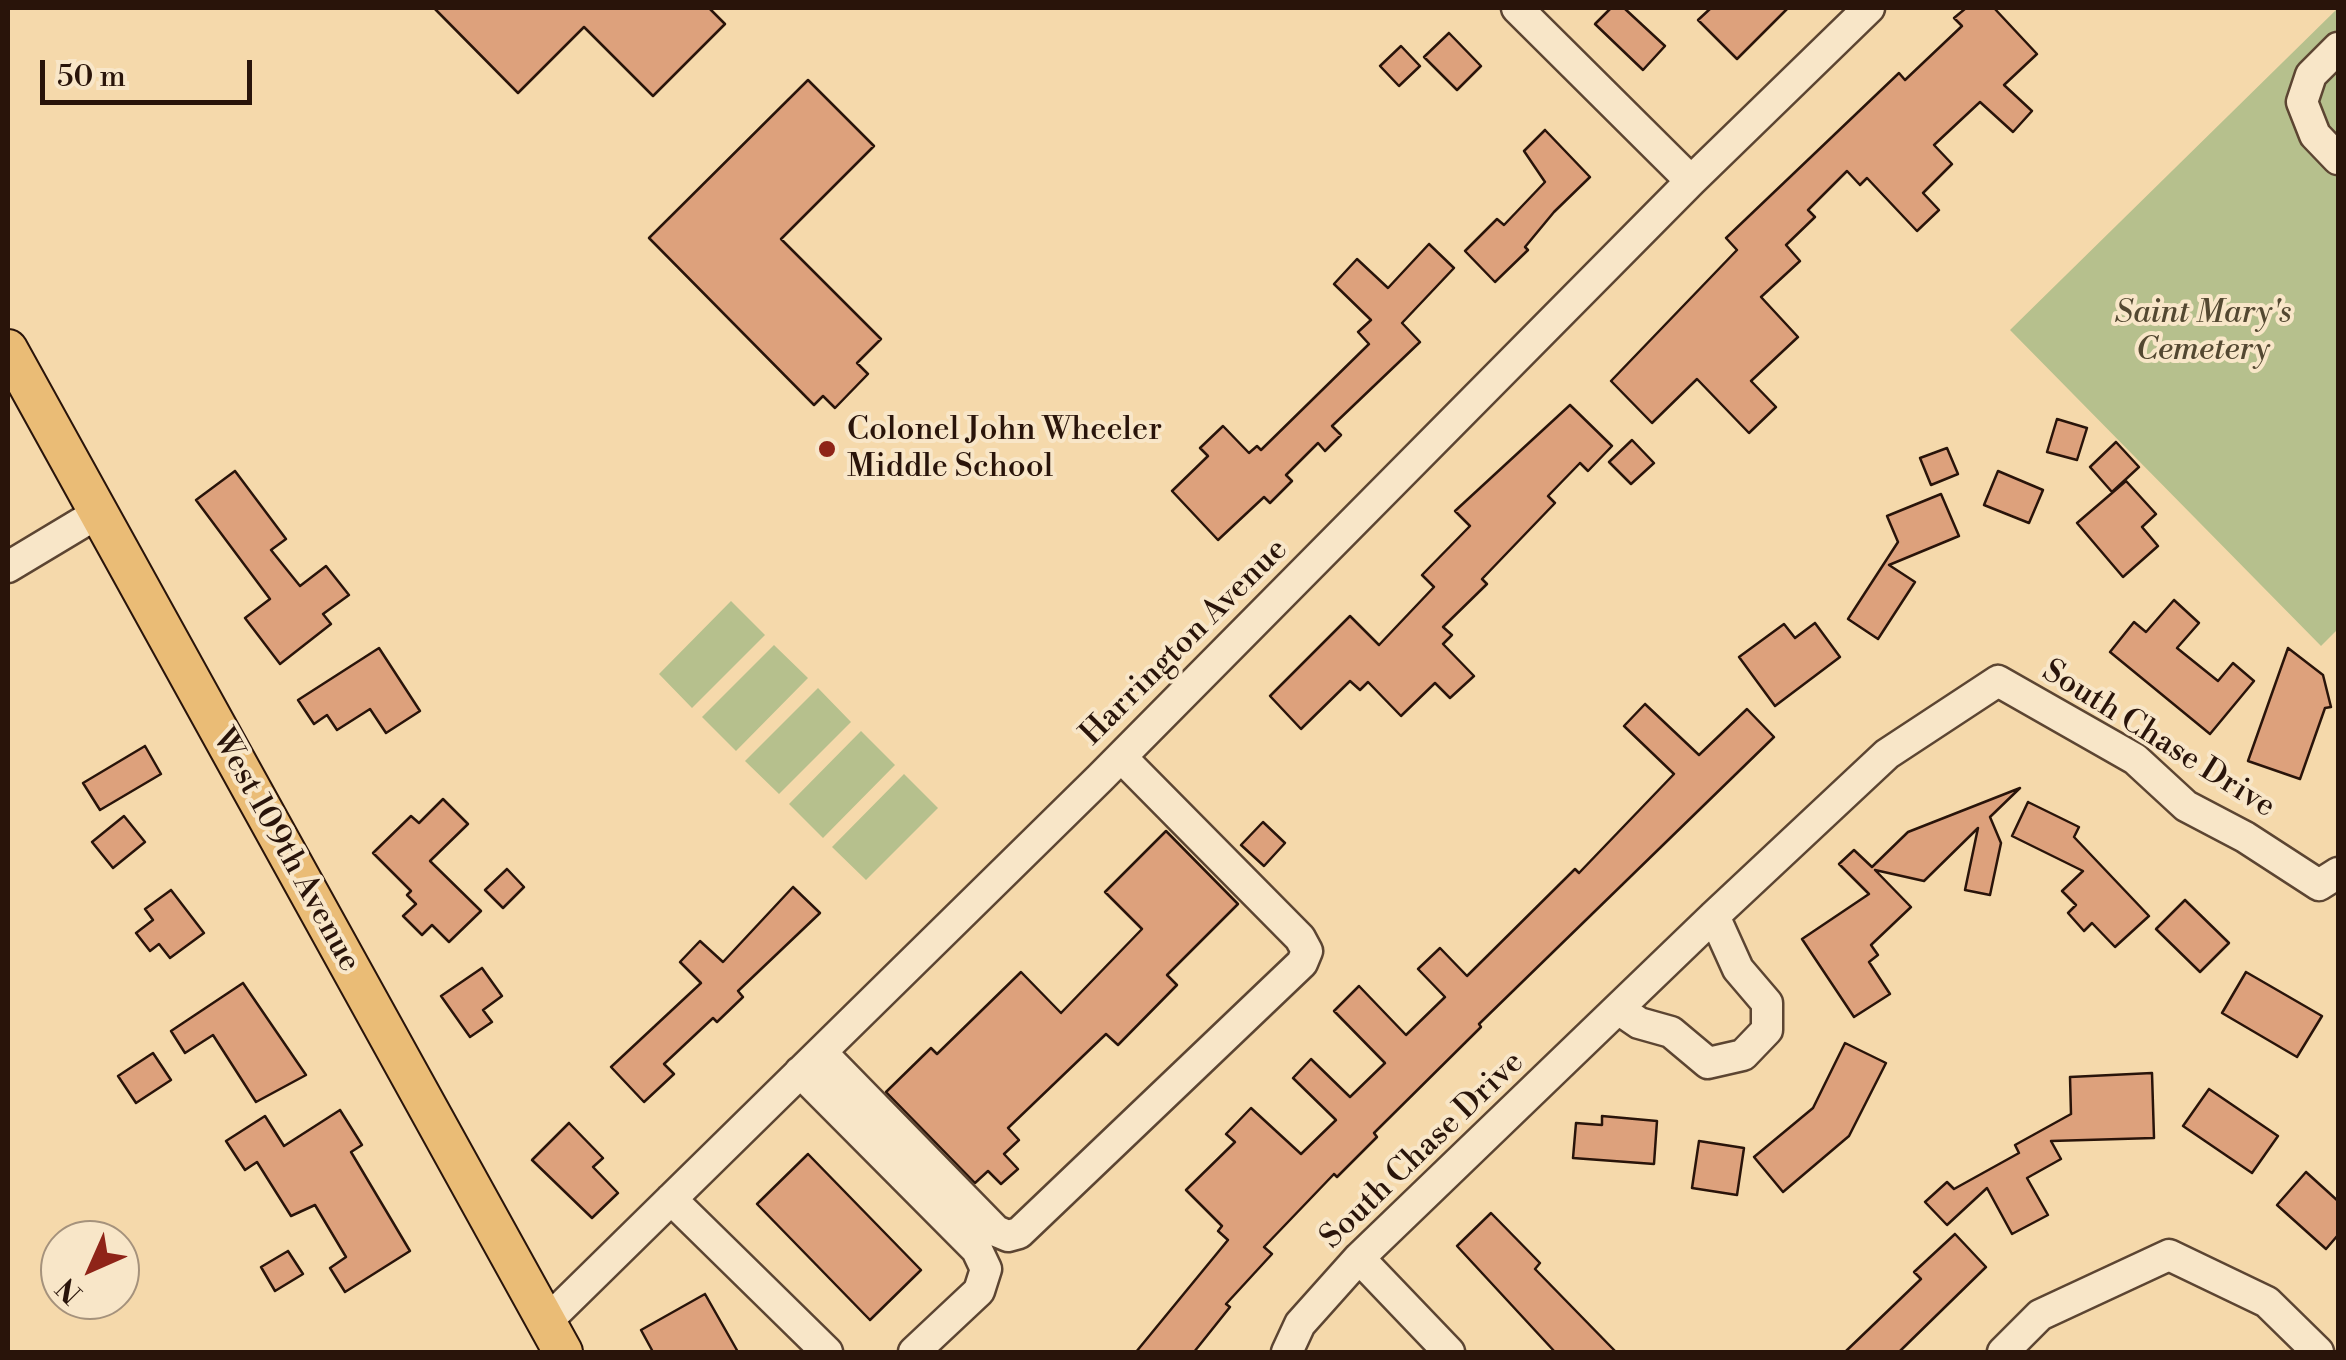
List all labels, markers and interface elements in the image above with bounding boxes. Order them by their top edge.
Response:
scale bar [45,40,258,102]
text: 50 m [57,58,126,96]
park label: Saint Mary's Cemetery [2115,295,2291,370]
place label: Colonel John Wheeler Middle School [847,412,1162,487]
marker: Colonel John Wheeler Middle School [816,438,838,460]
street label: Harrington Avenue [1073,531,1297,755]
street label: South Chase Drive [2034,653,2282,827]
street label: West 109th Avenue [202,723,368,979]
street label: South Chase Drive [1313,1044,1533,1258]
north arrow [40,1220,140,1320]
text: N [50,1270,90,1310]

